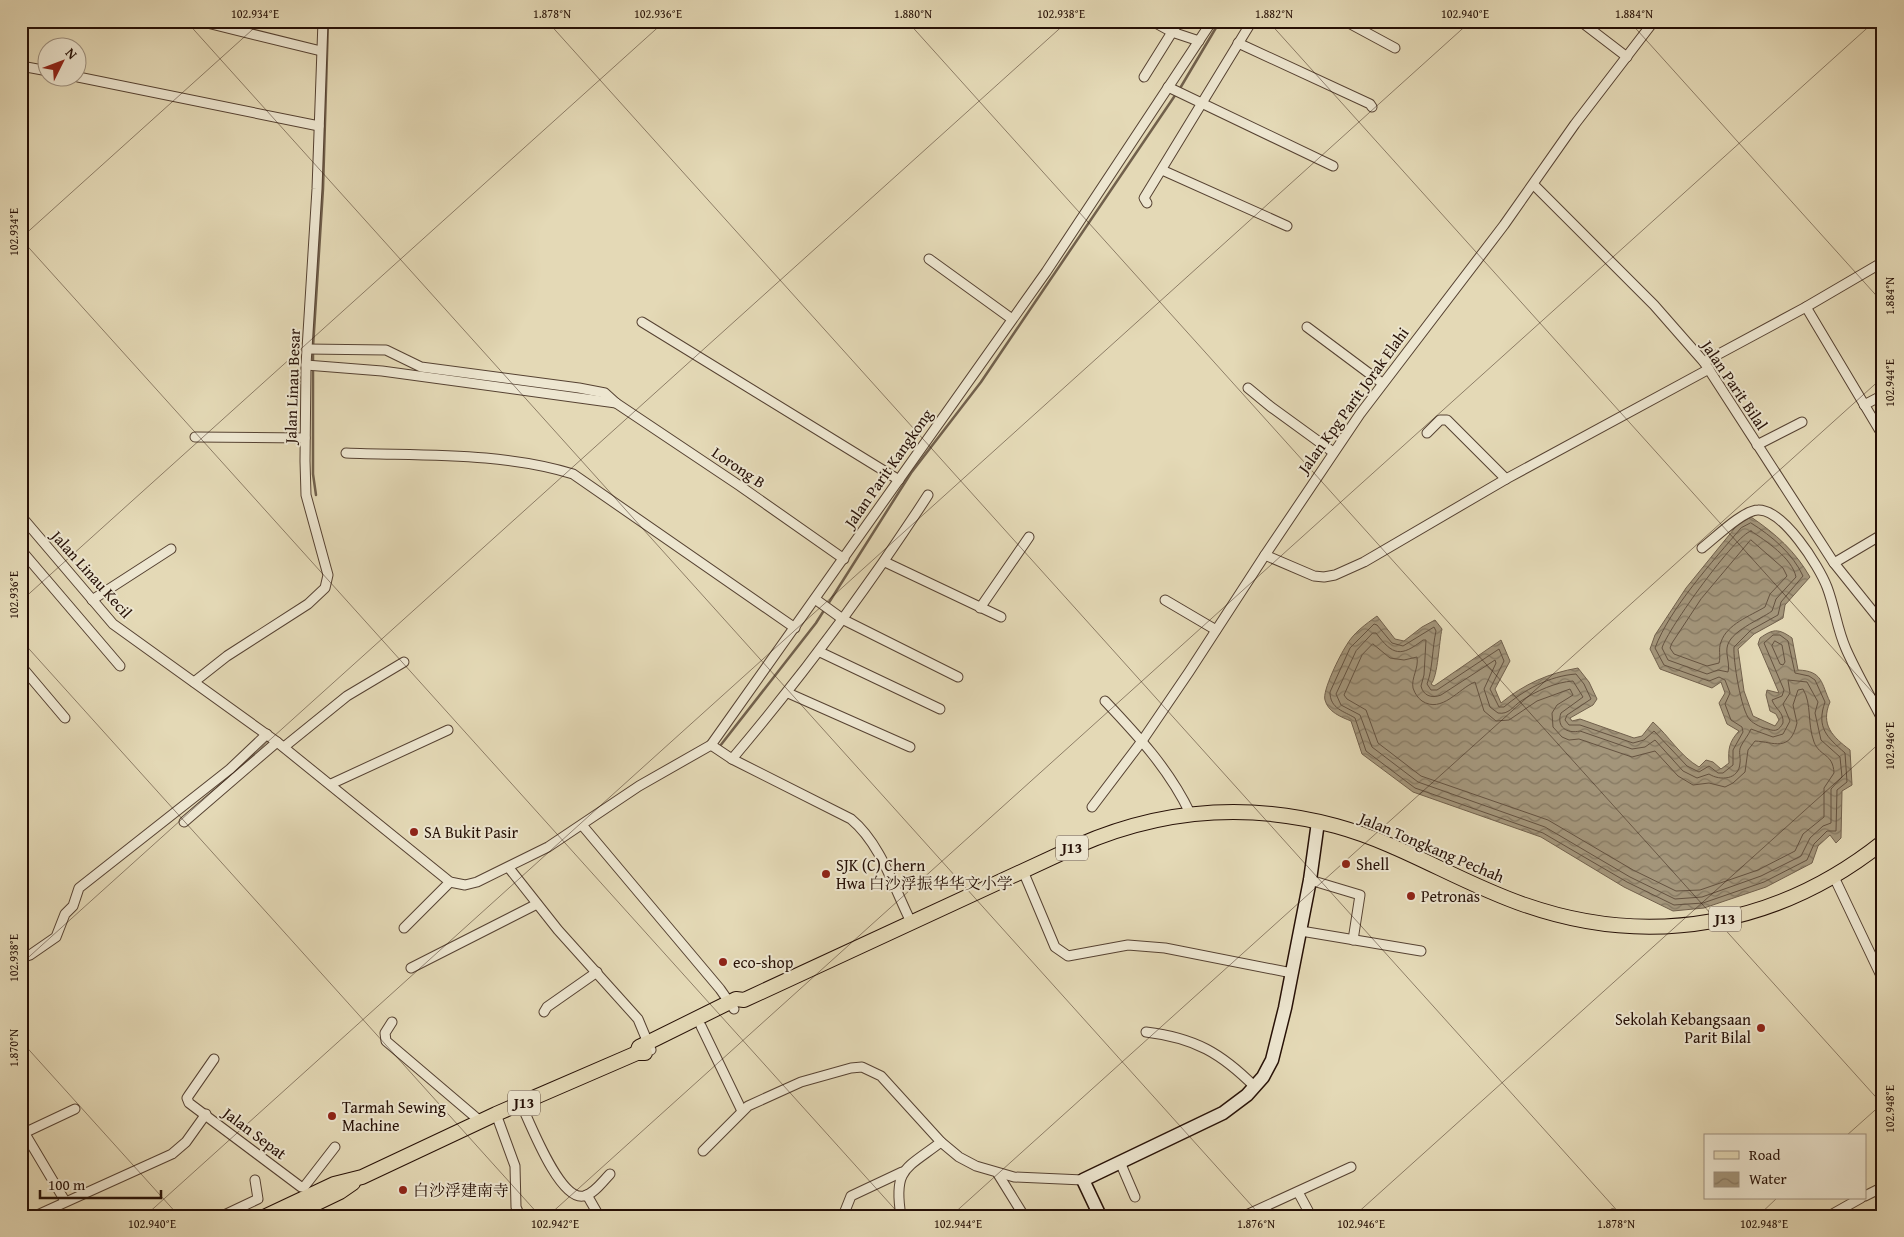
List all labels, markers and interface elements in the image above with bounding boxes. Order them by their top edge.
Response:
text: 102.934°E [231,5,279,22]
text: 1.878°N [533,5,571,22]
text: 102.936°E [634,5,682,22]
text: 1.880°N [894,5,932,22]
text: 102.938°E [1037,5,1085,22]
text: 1.882°N [1255,5,1293,22]
text: 102.940°E [1441,5,1489,22]
text: 1.884°N [1615,5,1653,22]
north arrow [38,38,88,88]
text: N [61,43,83,64]
text: 102.934°E [5,208,22,256]
text: 1.884°N [1881,277,1898,315]
street label: Jalan Kpg Parit Jorak Elahi [1290,321,1415,480]
street label: Jalan Linau Besar [278,328,306,446]
street label: Jalan Parit Bilal [1695,334,1774,435]
text: 102.944°E [1881,359,1898,407]
street label: Jalan Parit Kangkong [837,404,938,534]
street label: Lorong B [707,440,771,494]
street label: Jalan Linau Kecil [45,523,138,624]
text: 102.936°E [5,571,22,619]
text: 102.946°E [1881,722,1898,770]
street label: Jalan Tongkang Pechah [1354,805,1508,888]
place label: SA Bukit Pasir [424,820,519,844]
marker: SA Bukit Pasir [408,826,420,838]
road number: J13 [1056,836,1088,860]
place label: Shell [1356,852,1390,876]
place label: SJK (C) Chern Hwa 白沙浮振华华文小学 [836,853,1013,895]
marker: Shell [1340,858,1352,870]
marker: SJK (C) Chern Hwa 白沙浮振华华文小学 [820,868,832,880]
place label: Petronas [1421,884,1480,908]
marker: Petronas [1405,890,1417,902]
road number: J13 [1709,906,1741,932]
text: 102.938°E [5,934,22,982]
place label: eco-shop [733,950,794,974]
marker: eco-shop [717,956,729,968]
place label: Sekolah Kebangsaan Parit Bilal [1615,1007,1752,1049]
marker: Sekolah Kebangsaan Parit Bilal [1755,1022,1767,1034]
text: 1.870°N [5,1029,22,1067]
text: 102.948°E [1881,1085,1898,1133]
road number: J13 [508,1090,540,1116]
place label: Tarmah Sewing Machine [342,1095,446,1137]
street label: Jalan Sepat [217,1100,292,1165]
marker: Tarmah Sewing Machine [326,1110,338,1122]
legend [1704,1134,1866,1200]
text: Road [1749,1144,1780,1165]
scale bar [40,1167,161,1199]
text: Water [1749,1168,1787,1189]
text: 100 m [48,1174,86,1195]
place label: 白沙浮建南寺 [413,1178,509,1202]
marker: 白沙浮建南寺 [397,1184,409,1196]
text: 102.940°E [128,1215,176,1232]
text: 102.942°E [531,1215,579,1232]
text: 102.944°E [934,1215,982,1232]
text: 1.876°N [1237,1215,1275,1232]
text: 102.946°E [1337,1215,1385,1232]
text: 1.878°N [1597,1215,1635,1232]
text: 102.948°E [1740,1215,1788,1232]

